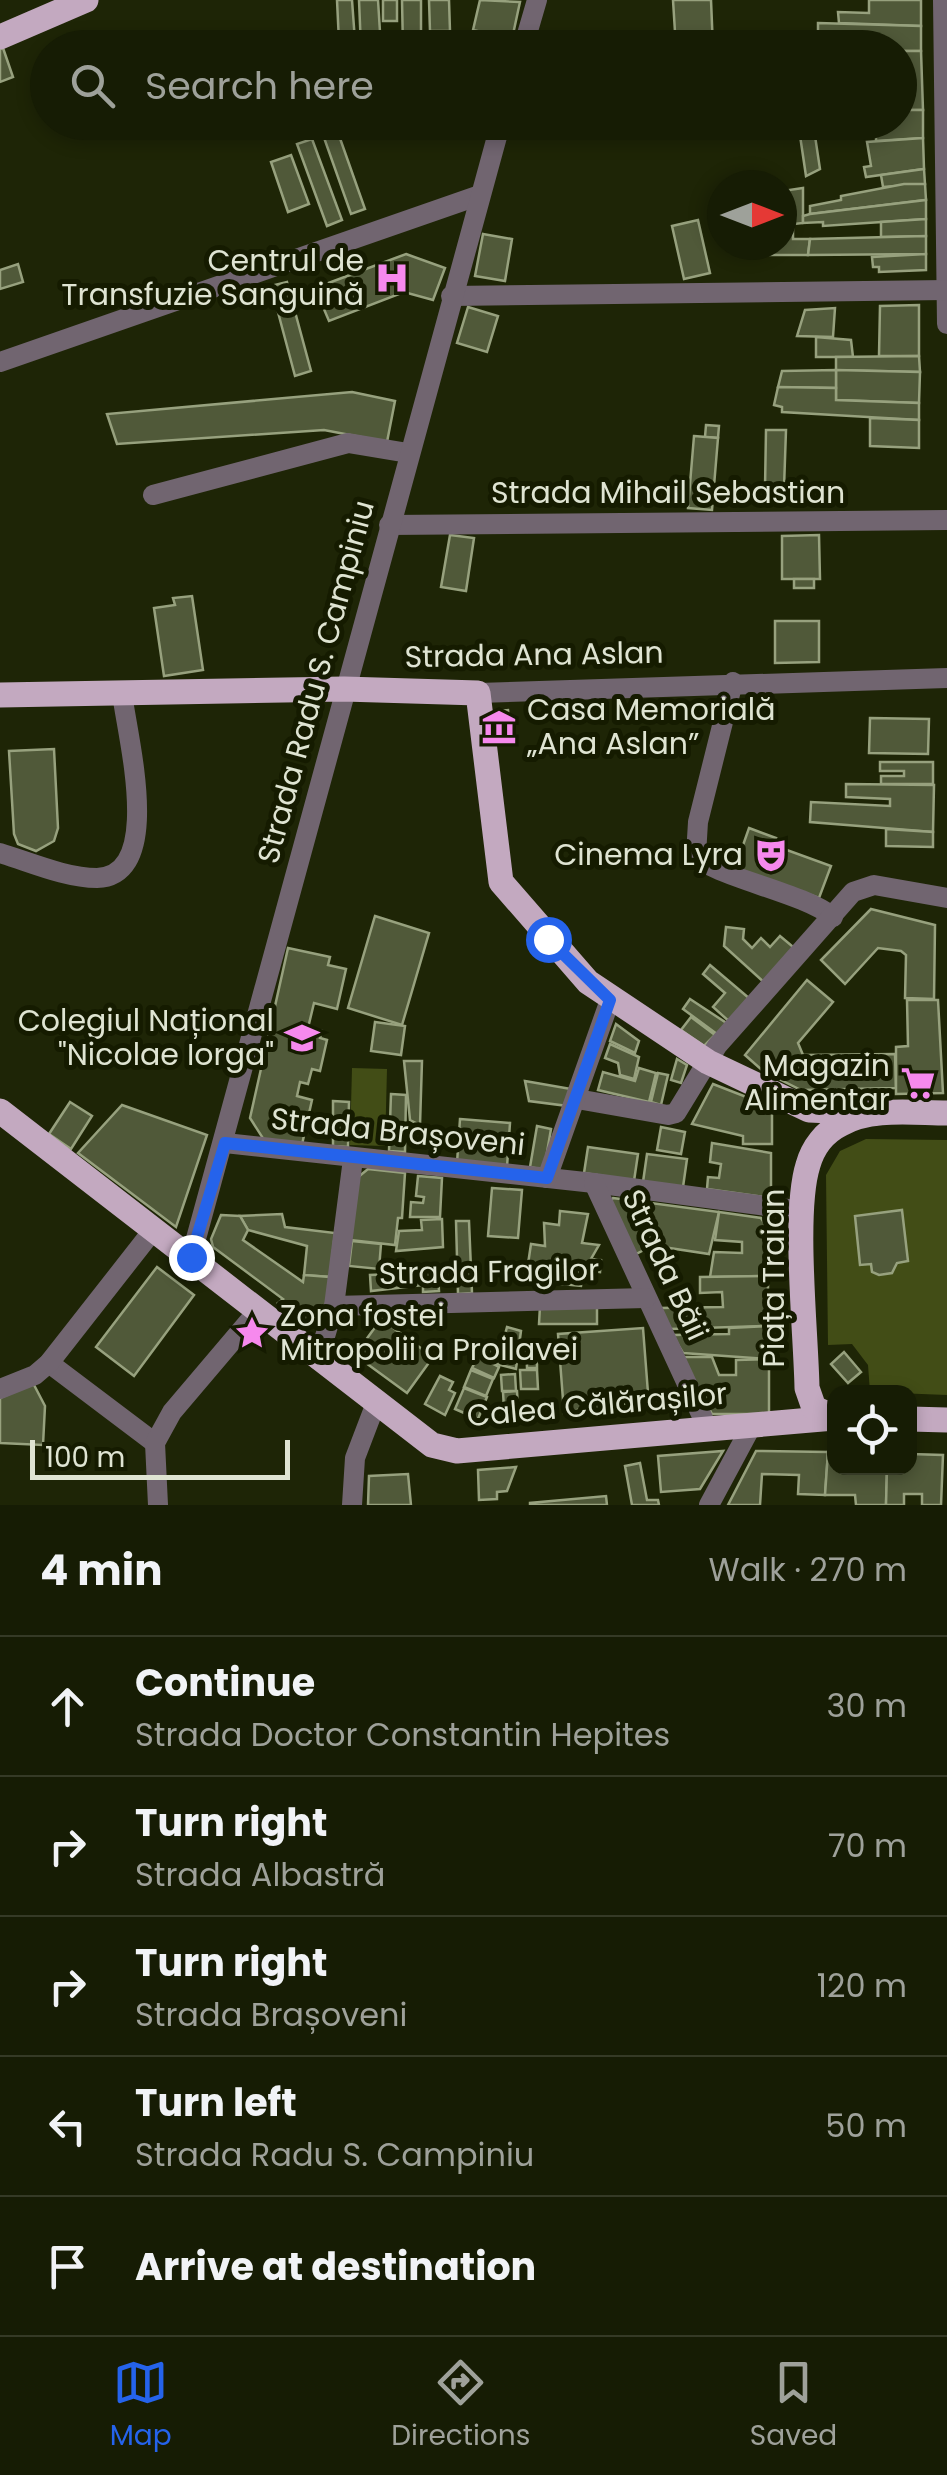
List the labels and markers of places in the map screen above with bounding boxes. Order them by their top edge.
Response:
place label: Centrul de Transfuzie Sanguină [61,239,364,316]
hospital icon: Centrul de Transfuzie Sanguină [373,259,411,297]
place label: Casa Memorială „Ana Aslan” [526,688,775,765]
museum icon: Casa Memorială „Ana Aslan” [480,708,518,746]
place label: Cinema Lyra [554,833,743,876]
theatre icon: Cinema Lyra [752,836,790,874]
place label: Colegiul Național "Nicolae Iorga" [18,999,274,1076]
school or university icon: Colegiul Național "Nicolae Iorga" [283,1019,321,1057]
place label: Magazin Alimentar [744,1044,890,1121]
supermarket icon: Magazin Alimentar [899,1064,937,1102]
place label: Zona fostei Mitropolii a Proilavei [280,1294,578,1371]
place icon: Zona fostei Mitropolii a Proilavei [233,1314,271,1352]

